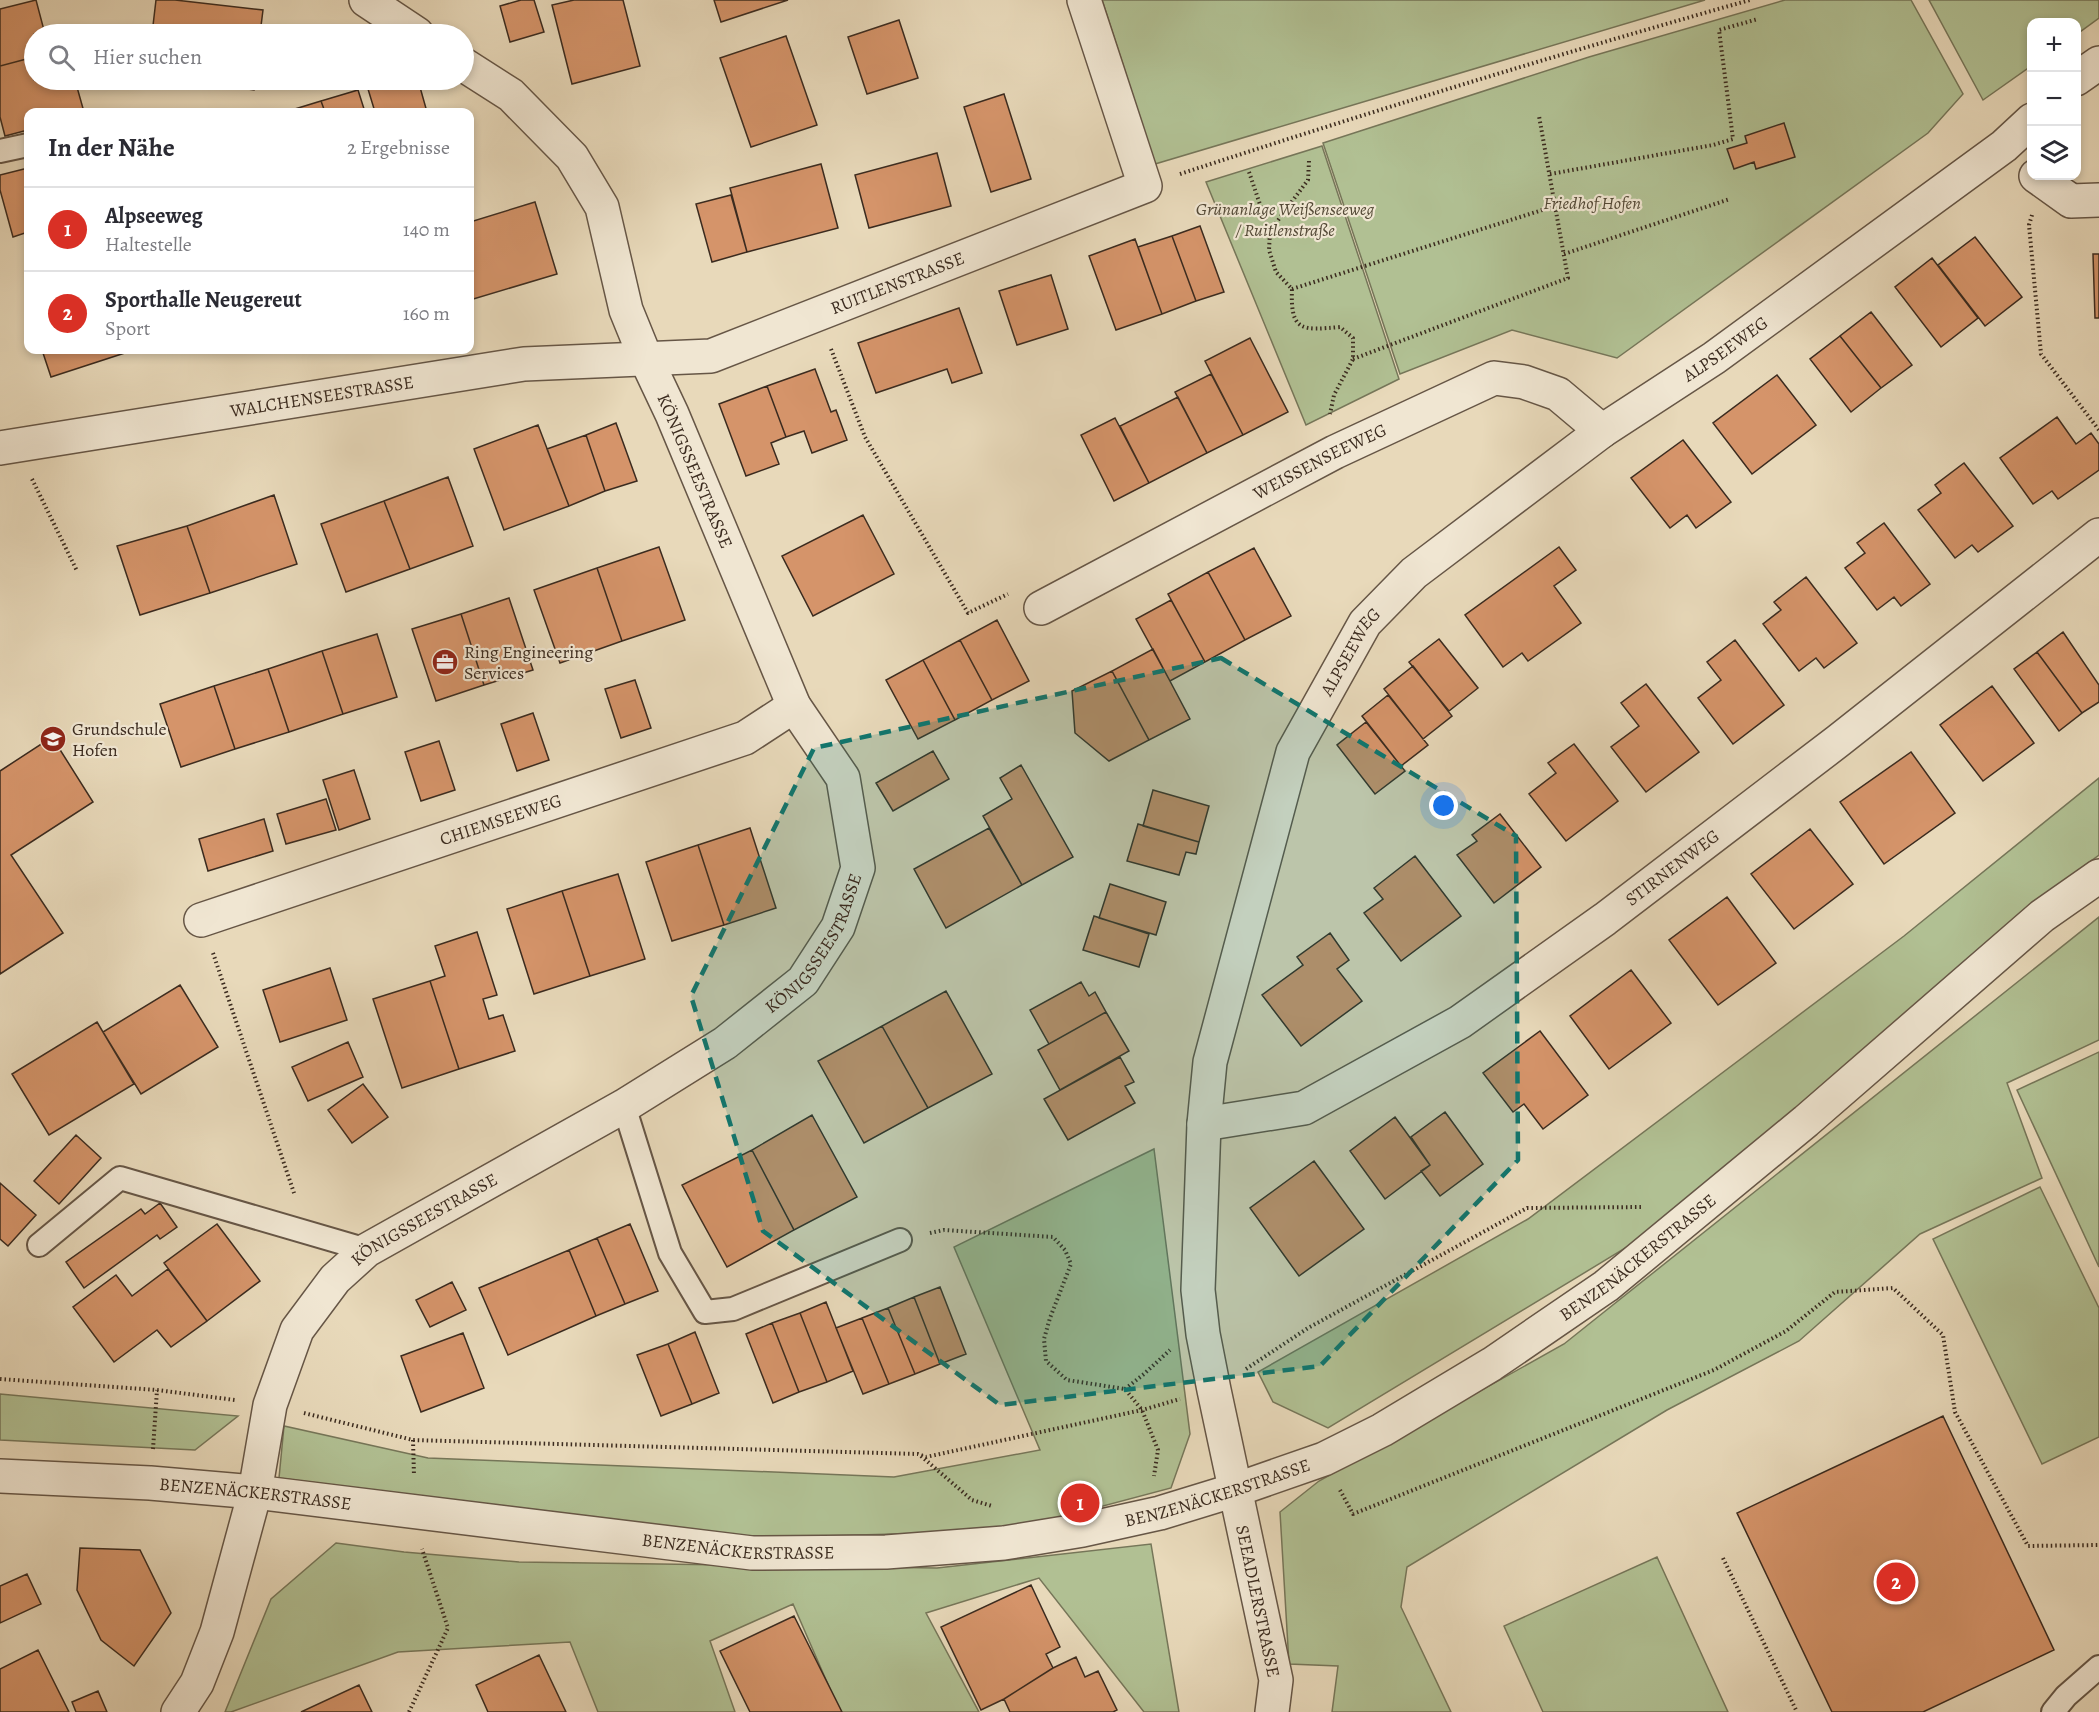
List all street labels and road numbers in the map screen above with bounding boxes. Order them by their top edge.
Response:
street label: RUITLENSTRASSE [827,246,968,320]
street label: ALPSEEWEG [1677,311,1773,388]
street label: WALCHENSEESTRASSE [227,370,415,423]
street label: KÖNIGSSEESTRASSE [652,390,738,552]
street label: WEISSENSEEWEG [1248,418,1390,506]
street label: ALPSEEWEG [1314,602,1386,701]
street label: CHIEMSEEWEG [437,788,565,851]
street label: STIRNENWEG [1620,824,1724,911]
street label: KÖNIGSSEESTRASSE [760,870,867,1019]
street label: KÖNIGSSEESTRASSE [345,1167,502,1271]
street label: BENZENÄCKERSTRASSE [1555,1188,1721,1326]
street label: BENZENÄCKERSTRASSE [1122,1453,1313,1533]
street label: BENZENÄCKERSTRASSE [158,1472,353,1516]
street label: SEEADLERSTRASSE [1230,1523,1286,1679]
street label: BENZENÄCKERSTRASSE [640,1528,834,1565]

